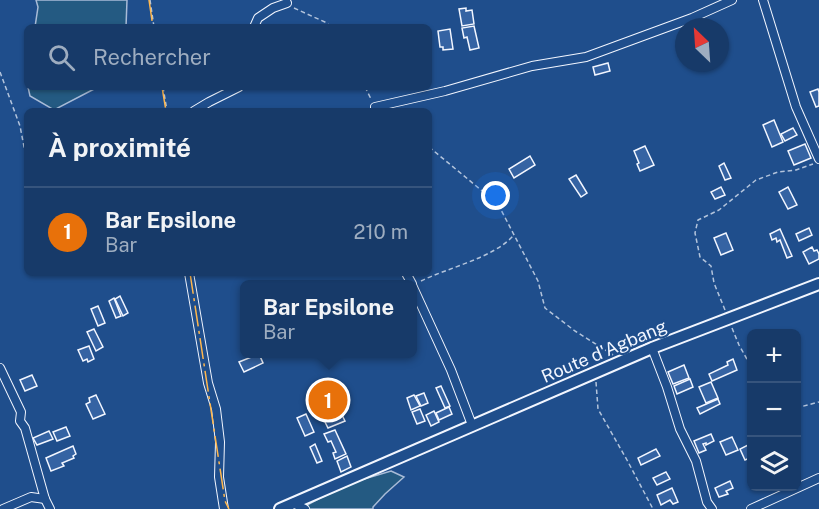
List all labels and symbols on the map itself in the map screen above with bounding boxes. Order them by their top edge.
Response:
north arrow [675,18,729,72]
your location [481,181,510,210]
street label: Route d'Agbang [538,315,670,387]
pin: 1 [308,378,348,422]

